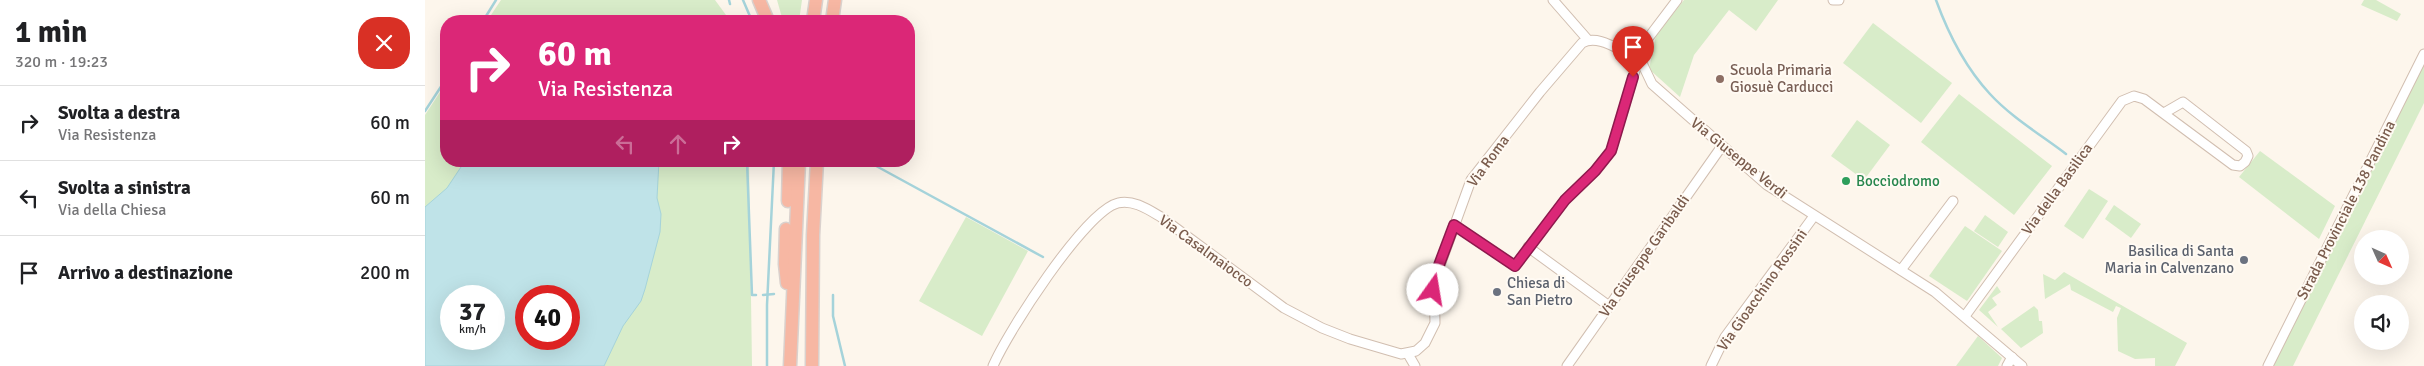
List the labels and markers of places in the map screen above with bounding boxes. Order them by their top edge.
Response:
pin [1612,26,1654,77]
place label: Scuola Primaria Giosuè Carducci [1730,61,1833,96]
marker: Scuola Primaria Giosuè Carducci [1714,73,1726,85]
place label: Bocciodromo [1856,172,1940,190]
marker: Bocciodromo [1840,175,1852,187]
place label: Basilica di Santa Maria in Calvenzano [2105,242,2234,277]
marker: Basilica di Santa Maria in Calvenzano [2238,254,2250,266]
place label: Chiesa di San Pietro [1507,274,1573,309]
marker: Chiesa di San Pietro [1491,286,1503,298]

